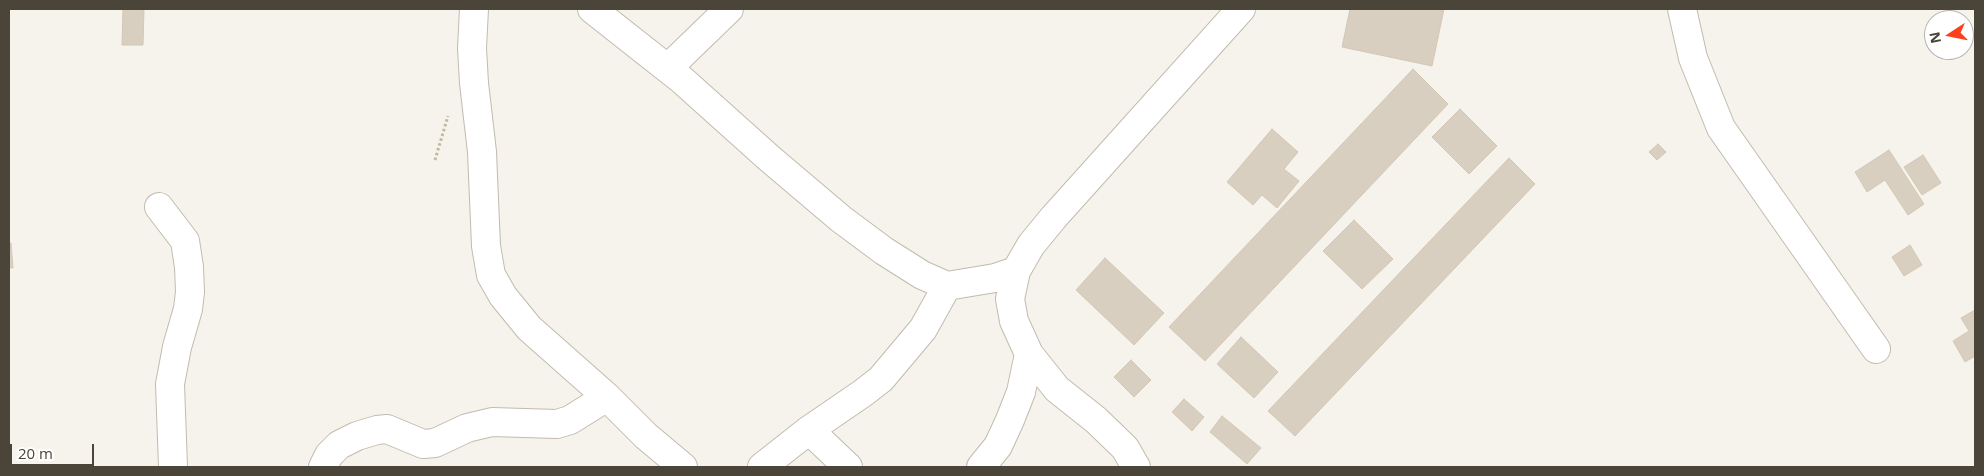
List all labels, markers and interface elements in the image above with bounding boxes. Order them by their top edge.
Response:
north arrow [1924,10,1974,60]
text: N [1924,30,1945,45]
scale bar [12,434,96,466]
text: 20 m [18,443,53,463]

